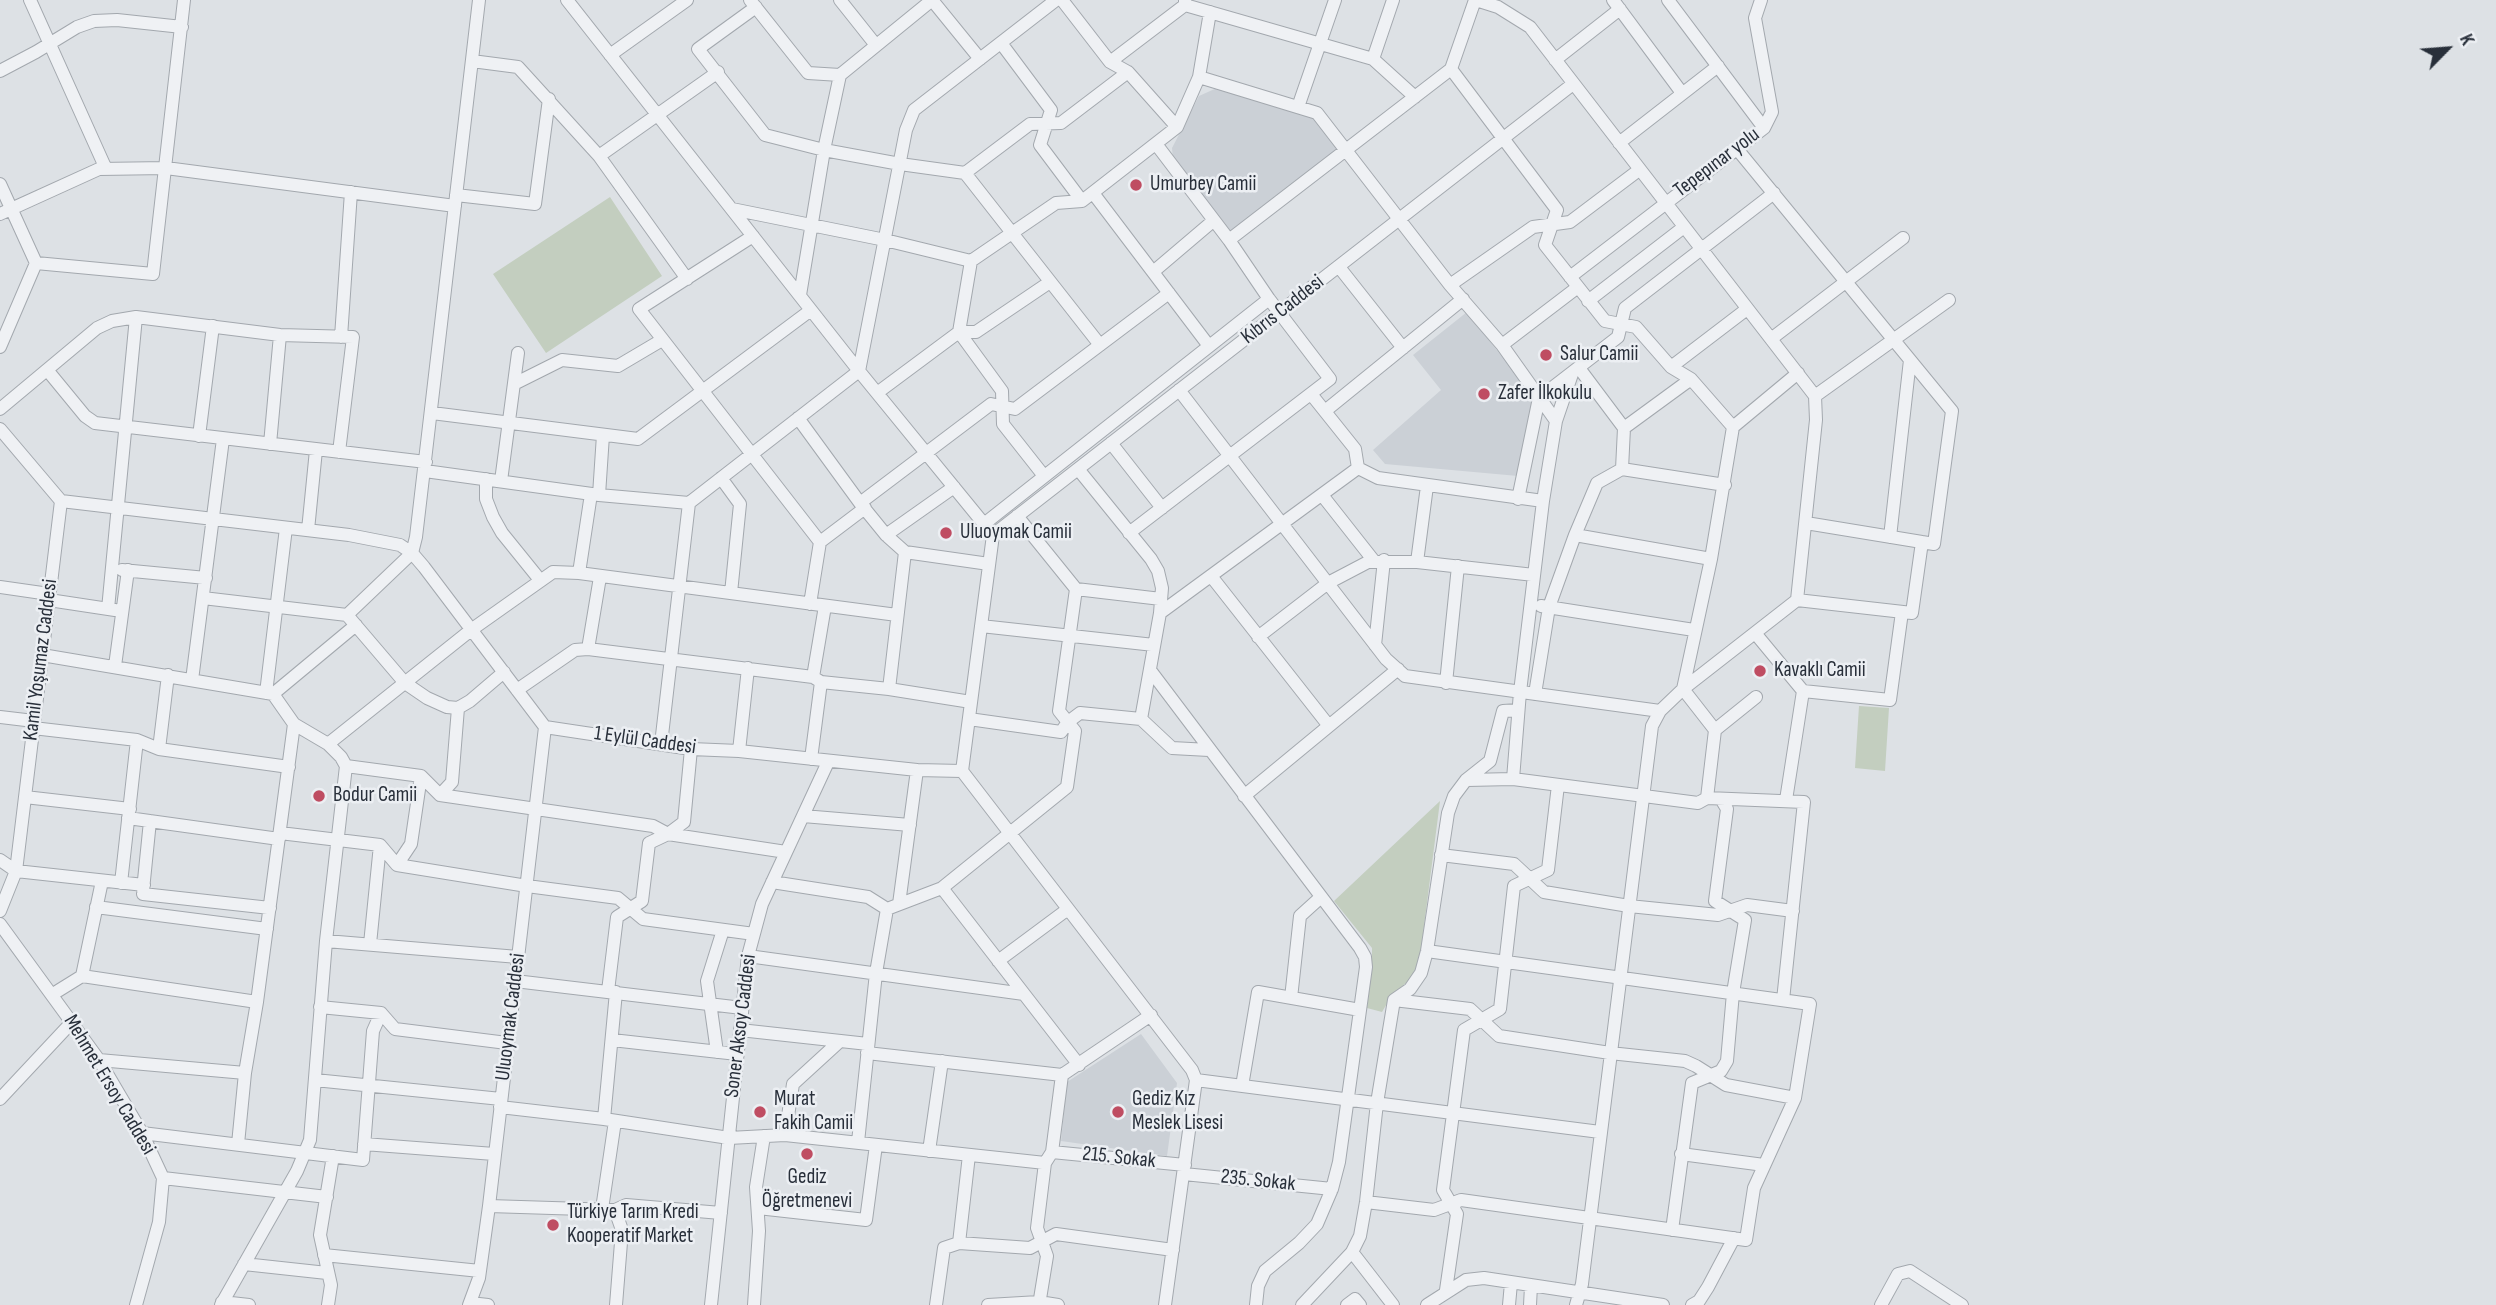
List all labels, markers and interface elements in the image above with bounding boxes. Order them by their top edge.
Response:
north arrow [2412,14,2482,84]
text: K [2454,31,2479,49]
street label: Tepepınar yolu [1669,123,1765,203]
place label: Umurbey Camii [1150,172,1256,198]
marker: Umurbey Camii [1128,177,1144,193]
street label: Kıbrıs Caddesi [1237,270,1329,350]
place label: Salur Camii [1560,342,1638,368]
marker: Salur Camii [1538,347,1554,363]
place label: Zafer İlkokulu [1498,381,1592,407]
marker: Zafer İlkokulu [1476,386,1492,402]
place label: Uluoymak Camii [960,520,1072,546]
marker: Uluoymak Camii [938,525,954,541]
street label: Kamil Yoşumaz Caddesi [19,578,63,742]
place label: Kavaklı Camii [1774,658,1866,684]
marker: Kavaklı Camii [1752,663,1768,679]
street label: 1 Eylül Caddesi [592,721,698,761]
place label: Bodur Camii [333,783,417,809]
marker: Bodur Camii [311,788,327,804]
street label: Uluoymak Caddesi [491,952,531,1082]
street label: Soner Aksoy Caddesi [720,953,762,1099]
street label: Mehmet Ersoy Caddesi [57,1010,161,1160]
place label: Murat Fakih Camii [774,1087,853,1137]
place label: Gediz Kız Meslek Lisesi [1132,1087,1223,1137]
marker: Murat Fakih Camii [752,1104,768,1120]
marker: Gediz Kız Meslek Lisesi [1110,1104,1126,1120]
street label: 215. Sokak [1081,1142,1157,1174]
marker: Gediz Öğretmenevi [799,1146,815,1162]
place label: Gediz Öğretmenevi [762,1165,852,1215]
street label: 235. Sokak [1219,1165,1297,1197]
place label: Türkiye Tarım Kredi Kooperatif Market [567,1200,699,1250]
marker: Türkiye Tarım Kredi Kooperatif Market [545,1217,561,1233]

